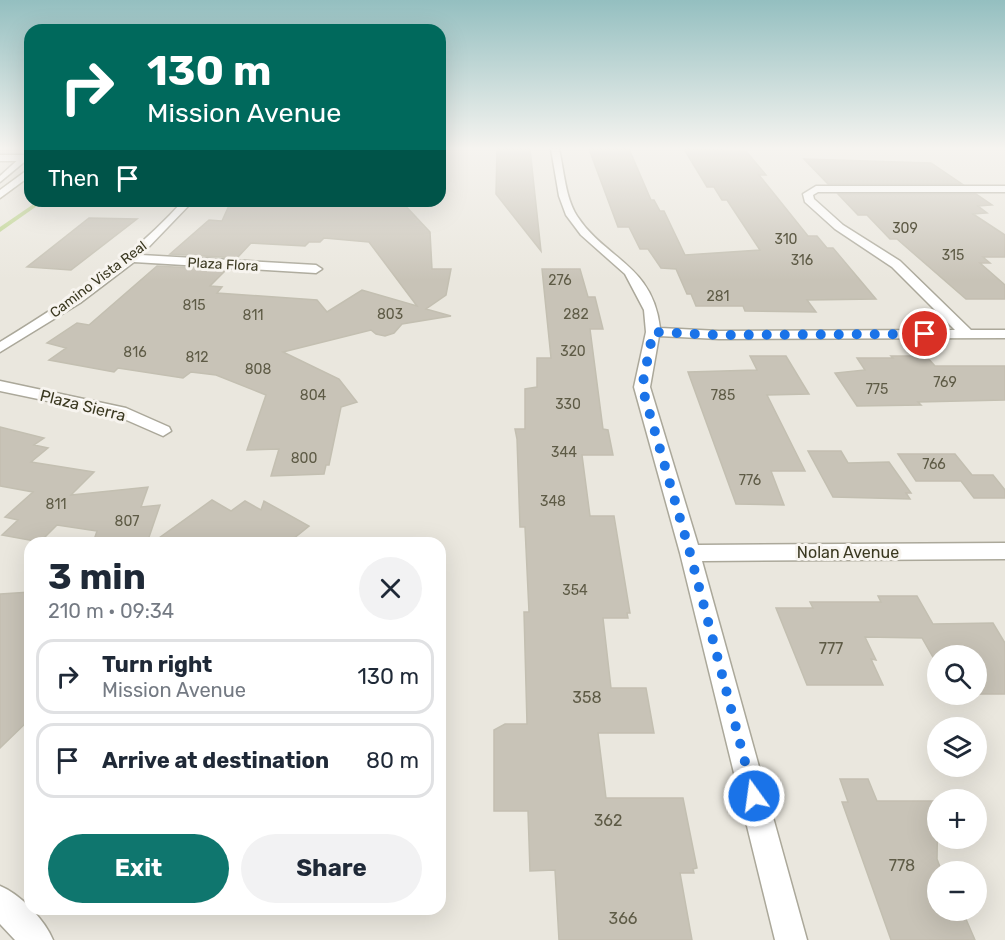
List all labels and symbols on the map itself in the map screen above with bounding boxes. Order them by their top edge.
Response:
house number: 309 [892,220,918,237]
house number: 310 [774,231,798,248]
street label: Camino Vista Real [47,237,150,321]
house number: 315 [942,247,964,264]
house number: 316 [791,252,813,269]
street label: Plaza Flora [187,254,259,275]
house number: 276 [548,272,572,289]
house number: 281 [706,288,730,305]
house number: 815 [182,297,206,314]
house number: 803 [377,306,403,323]
house number: 282 [563,306,589,323]
house number: 811 [243,307,263,324]
pin [899,308,950,359]
house number: 320 [560,343,586,360]
house number: 816 [123,344,147,361]
house number: 812 [185,349,209,366]
house number: 808 [245,361,271,378]
house number: 769 [933,374,957,391]
house number: 775 [866,381,888,398]
street label: Plaza Sierra [38,386,128,425]
house number: 804 [300,387,327,404]
house number: 785 [711,387,735,404]
house number: 330 [555,396,581,413]
house number: 344 [551,444,577,461]
house number: 800 [291,450,317,467]
house number: 766 [922,456,946,473]
house number: 776 [739,472,761,489]
house number: 348 [540,493,566,510]
house number: 811 [46,496,66,513]
house number: 807 [115,513,139,530]
street label: Nolan Avenue [797,543,899,562]
house number: 354 [562,582,588,599]
house number: 777 [819,639,843,658]
house number: 358 [572,688,602,707]
position arrow [722,764,786,828]
house number: 362 [594,811,622,830]
house number: 778 [889,856,915,875]
house number: 366 [609,909,638,928]

